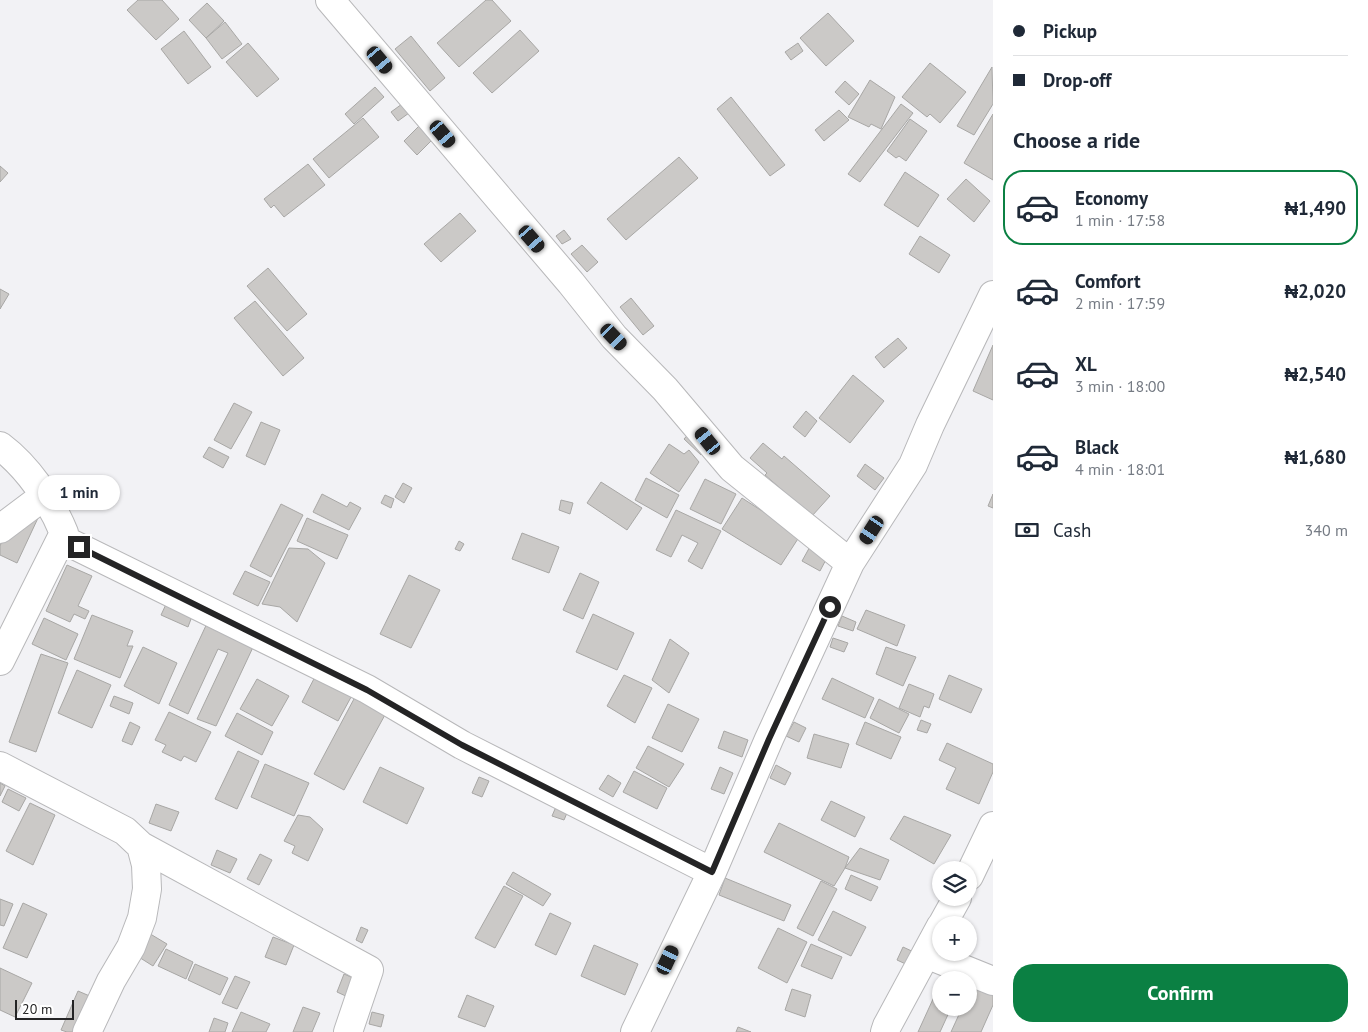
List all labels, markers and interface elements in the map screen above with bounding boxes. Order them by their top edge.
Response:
text: Pickup [1043,19,1097,43]
car [364,44,395,76]
text: Drop-off [1043,68,1111,92]
car [427,118,458,150]
text: Choose a ride [1013,126,1140,154]
icon: car [1015,185,1060,230]
text: Economy [1075,186,1148,210]
text: ₦1,490 [1284,196,1346,220]
text: 1 min · 17:58 [1075,210,1165,230]
car [516,223,547,255]
icon: car [1015,268,1060,313]
text: Comfort [1075,269,1141,293]
text: ₦2,020 [1284,279,1346,303]
text: 2 min · 17:59 [1075,293,1165,313]
car [598,321,629,353]
icon: car [1015,351,1060,396]
text: XL [1075,352,1097,376]
text: ₦2,540 [1284,362,1346,386]
text: 3 min · 18:00 [1075,376,1165,396]
car [692,425,723,457]
icon: car [1015,434,1060,479]
text: Black [1075,435,1119,459]
text: ₦1,680 [1284,445,1346,469]
text: 4 min · 18:01 [1075,459,1165,479]
callout: 1 min [38,474,120,510]
text: 1 min [59,482,99,502]
car [857,513,886,547]
icon: cash [1013,516,1041,544]
text: Cash [1053,518,1091,542]
text: 340 m [1305,520,1348,540]
route end [68,536,90,558]
route start [819,596,841,618]
map controls [932,861,977,1016]
button: layers [932,861,977,906]
button: + [932,916,977,961]
car [654,943,681,977]
button: Confirm [1013,964,1348,1022]
button: − [932,971,977,1016]
scale bar [15,997,74,1020]
text: 20 m [22,1000,52,1018]

